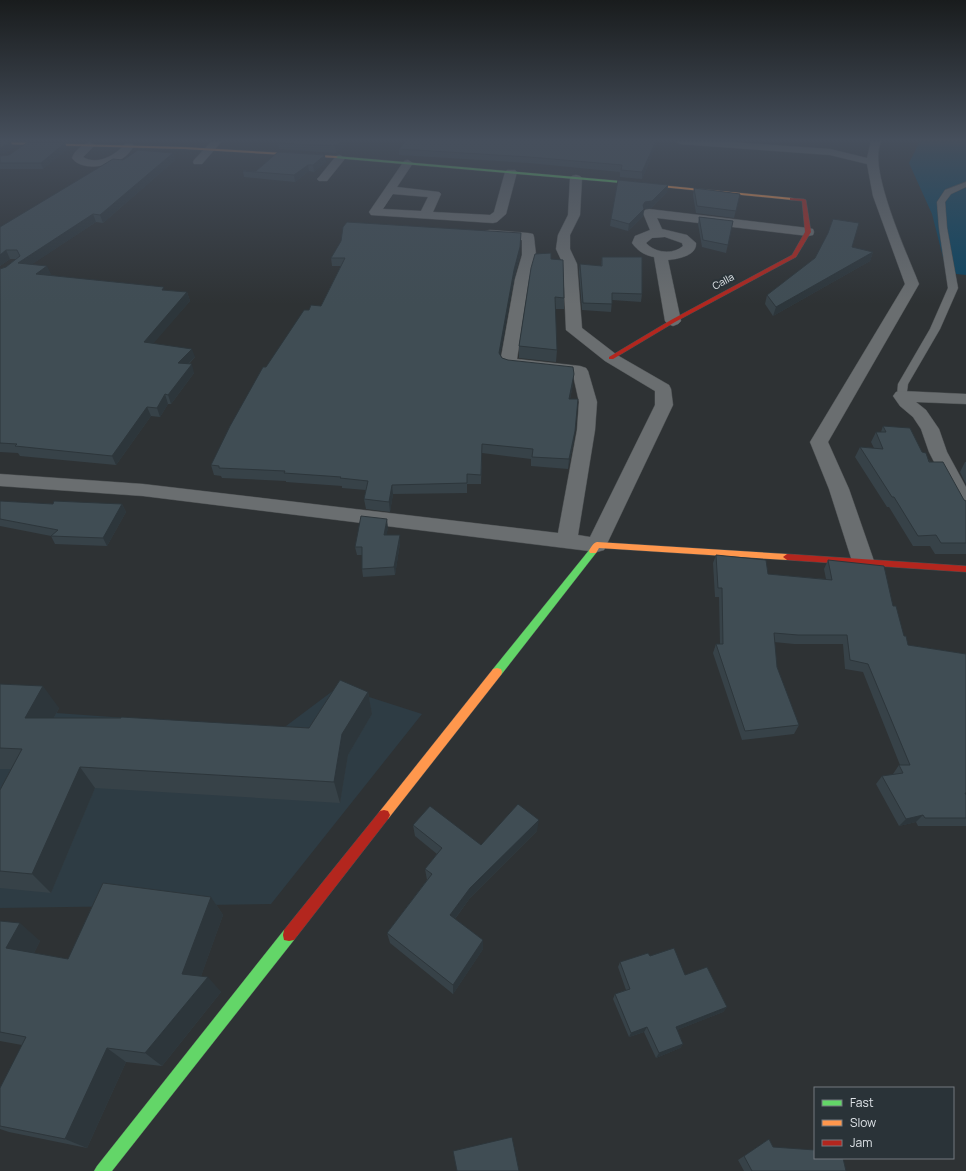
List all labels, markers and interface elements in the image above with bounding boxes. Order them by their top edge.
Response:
street label: Calla [710,269,736,293]
legend [814,1087,954,1159]
text: Fast [850,1094,874,1111]
text: Slow [850,1114,876,1131]
text: Jam [850,1134,872,1151]

